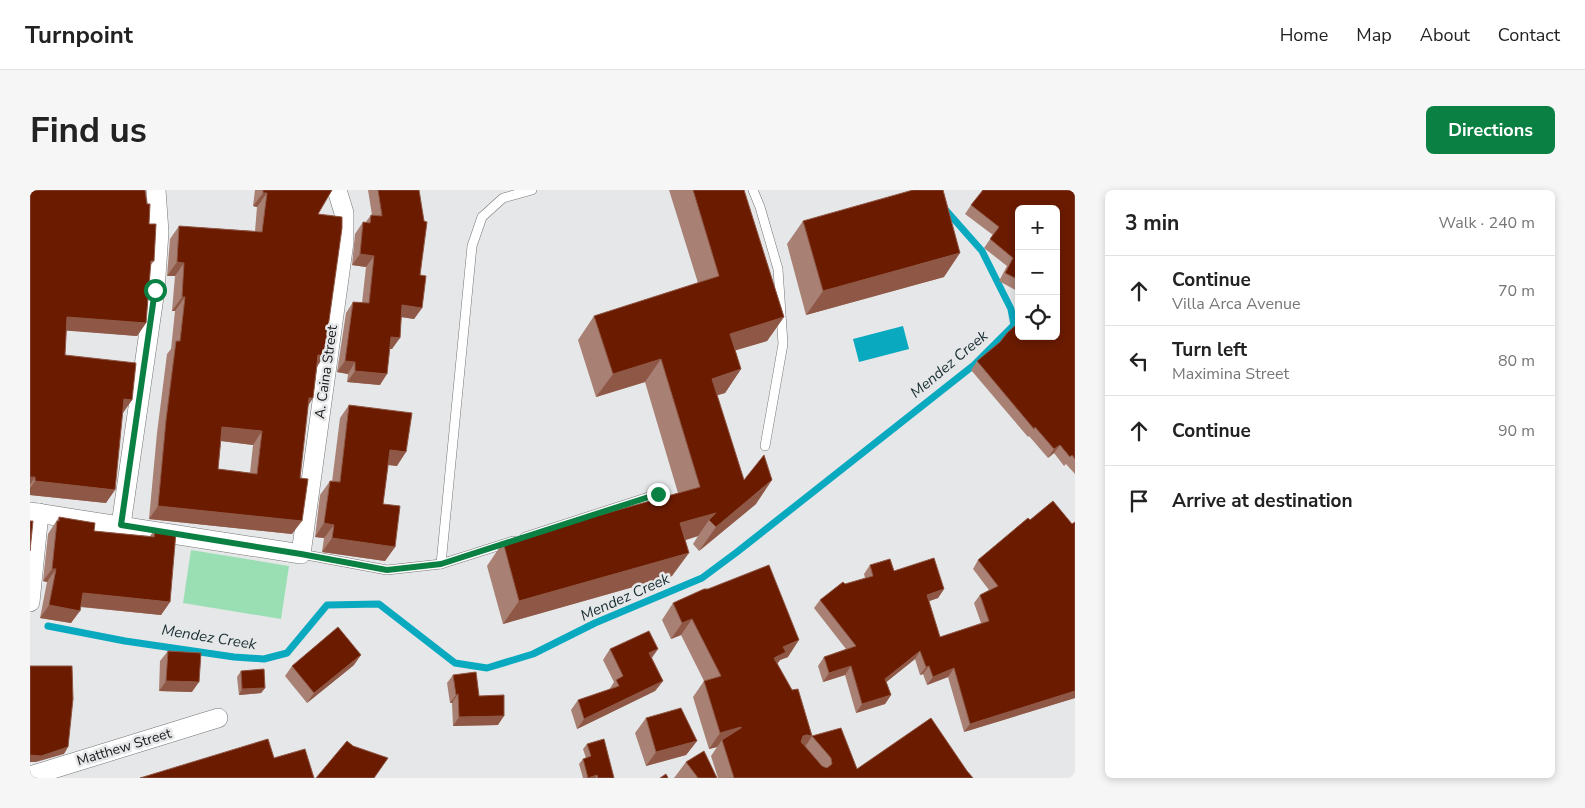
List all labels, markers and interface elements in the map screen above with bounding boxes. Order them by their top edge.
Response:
text: Turnpoint [25,19,133,51]
text: Home [1280,23,1328,47]
text: Map [1356,23,1392,47]
text: About [1420,23,1470,47]
text: Contact [1498,23,1560,47]
button: Directions [1426,106,1555,154]
text: Find us [30,107,147,154]
map controls [1015,205,1060,340]
button: + [1015,205,1060,250]
text: 3 min [1125,209,1179,237]
text: Walk · 240 m [1439,212,1535,234]
button: − [1015,250,1060,295]
text: Continue [1172,267,1251,293]
icon: ahead [1125,277,1153,305]
route start [144,279,167,302]
text: 70 m [1498,280,1535,302]
text: Villa Arca Avenue [1172,293,1300,315]
button: locate [1015,295,1060,340]
street label: A. Caina Street [310,324,342,420]
water label: Mendez Creek [906,325,992,402]
text: Turn left [1172,337,1247,363]
icon: left [1125,347,1153,375]
text: 80 m [1498,350,1535,372]
text: Maximina Street [1172,363,1289,385]
icon: ahead [1125,417,1153,445]
text: Continue [1172,418,1251,444]
text: 90 m [1498,420,1535,442]
route end [647,483,670,506]
icon: arrive [1125,487,1153,515]
text: Arrive at destination [1172,488,1353,514]
water label: Mendez Creek [577,568,673,626]
water label: Mendez Creek [160,620,258,654]
street label: Matthew Street [74,724,174,770]

